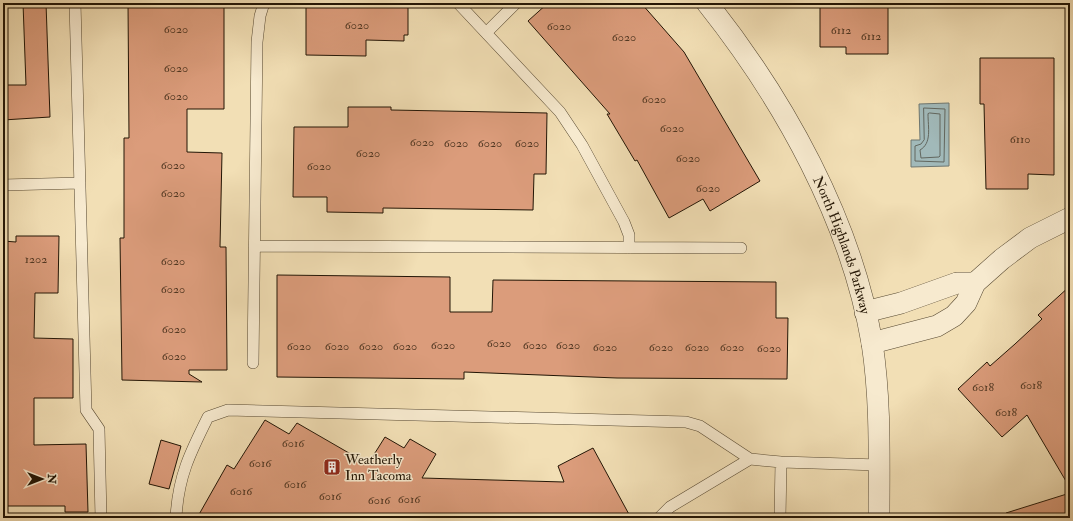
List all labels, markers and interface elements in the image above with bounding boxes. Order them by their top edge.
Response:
house number: 6020 [345,18,369,33]
house number: 6020 [547,19,571,34]
house number: 6020 [164,22,188,37]
house number: 6112 [831,23,851,38]
house number: 6112 [861,29,881,44]
house number: 6020 [612,30,636,45]
house number: 6020 [164,61,188,76]
house number: 6020 [164,89,188,104]
house number: 6020 [642,92,666,107]
house number: 6020 [660,121,684,136]
house number: 6110 [1010,132,1030,147]
house number: 6020 [410,135,434,150]
house number: 6020 [444,136,468,151]
house number: 6020 [478,136,502,151]
house number: 6020 [515,136,539,151]
house number: 6020 [356,146,380,161]
house number: 6020 [676,151,700,166]
house number: 6020 [161,158,185,173]
house number: 6020 [307,159,331,174]
street label: North Highlands Parkway [809,173,874,317]
house number: 6020 [696,181,720,196]
house number: 6020 [161,186,185,201]
house number: 1202 [25,252,47,267]
house number: 6020 [161,254,185,269]
house number: 6020 [161,282,185,297]
house number: 6020 [162,322,186,337]
house number: 6020 [487,336,511,351]
house number: 6020 [431,338,455,353]
house number: 6020 [523,338,547,353]
house number: 6020 [556,338,580,353]
house number: 6020 [287,339,311,354]
house number: 6020 [325,339,349,354]
house number: 6020 [359,339,383,354]
house number: 6020 [393,339,417,354]
house number: 6020 [593,340,617,355]
house number: 6020 [649,340,673,355]
house number: 6020 [685,340,709,355]
house number: 6020 [720,340,744,355]
house number: 6020 [757,341,781,356]
house number: 6020 [162,349,186,364]
house number: 6018 [1020,378,1042,393]
house number: 6018 [972,380,994,395]
house number: 6018 [995,405,1017,420]
house number: 6016 [282,436,305,451]
place label: Weatherly Inn Tacoma [344,451,412,484]
house number: 6016 [249,456,272,471]
building icon: Weatherly Inn Tacoma [322,457,342,477]
north arrow [22,459,62,499]
text: N [45,473,58,485]
house number: 6016 [284,477,307,492]
house number: 6016 [230,484,253,499]
house number: 6016 [319,489,342,504]
house number: 6016 [398,492,421,507]
house number: 6016 [368,493,391,508]

